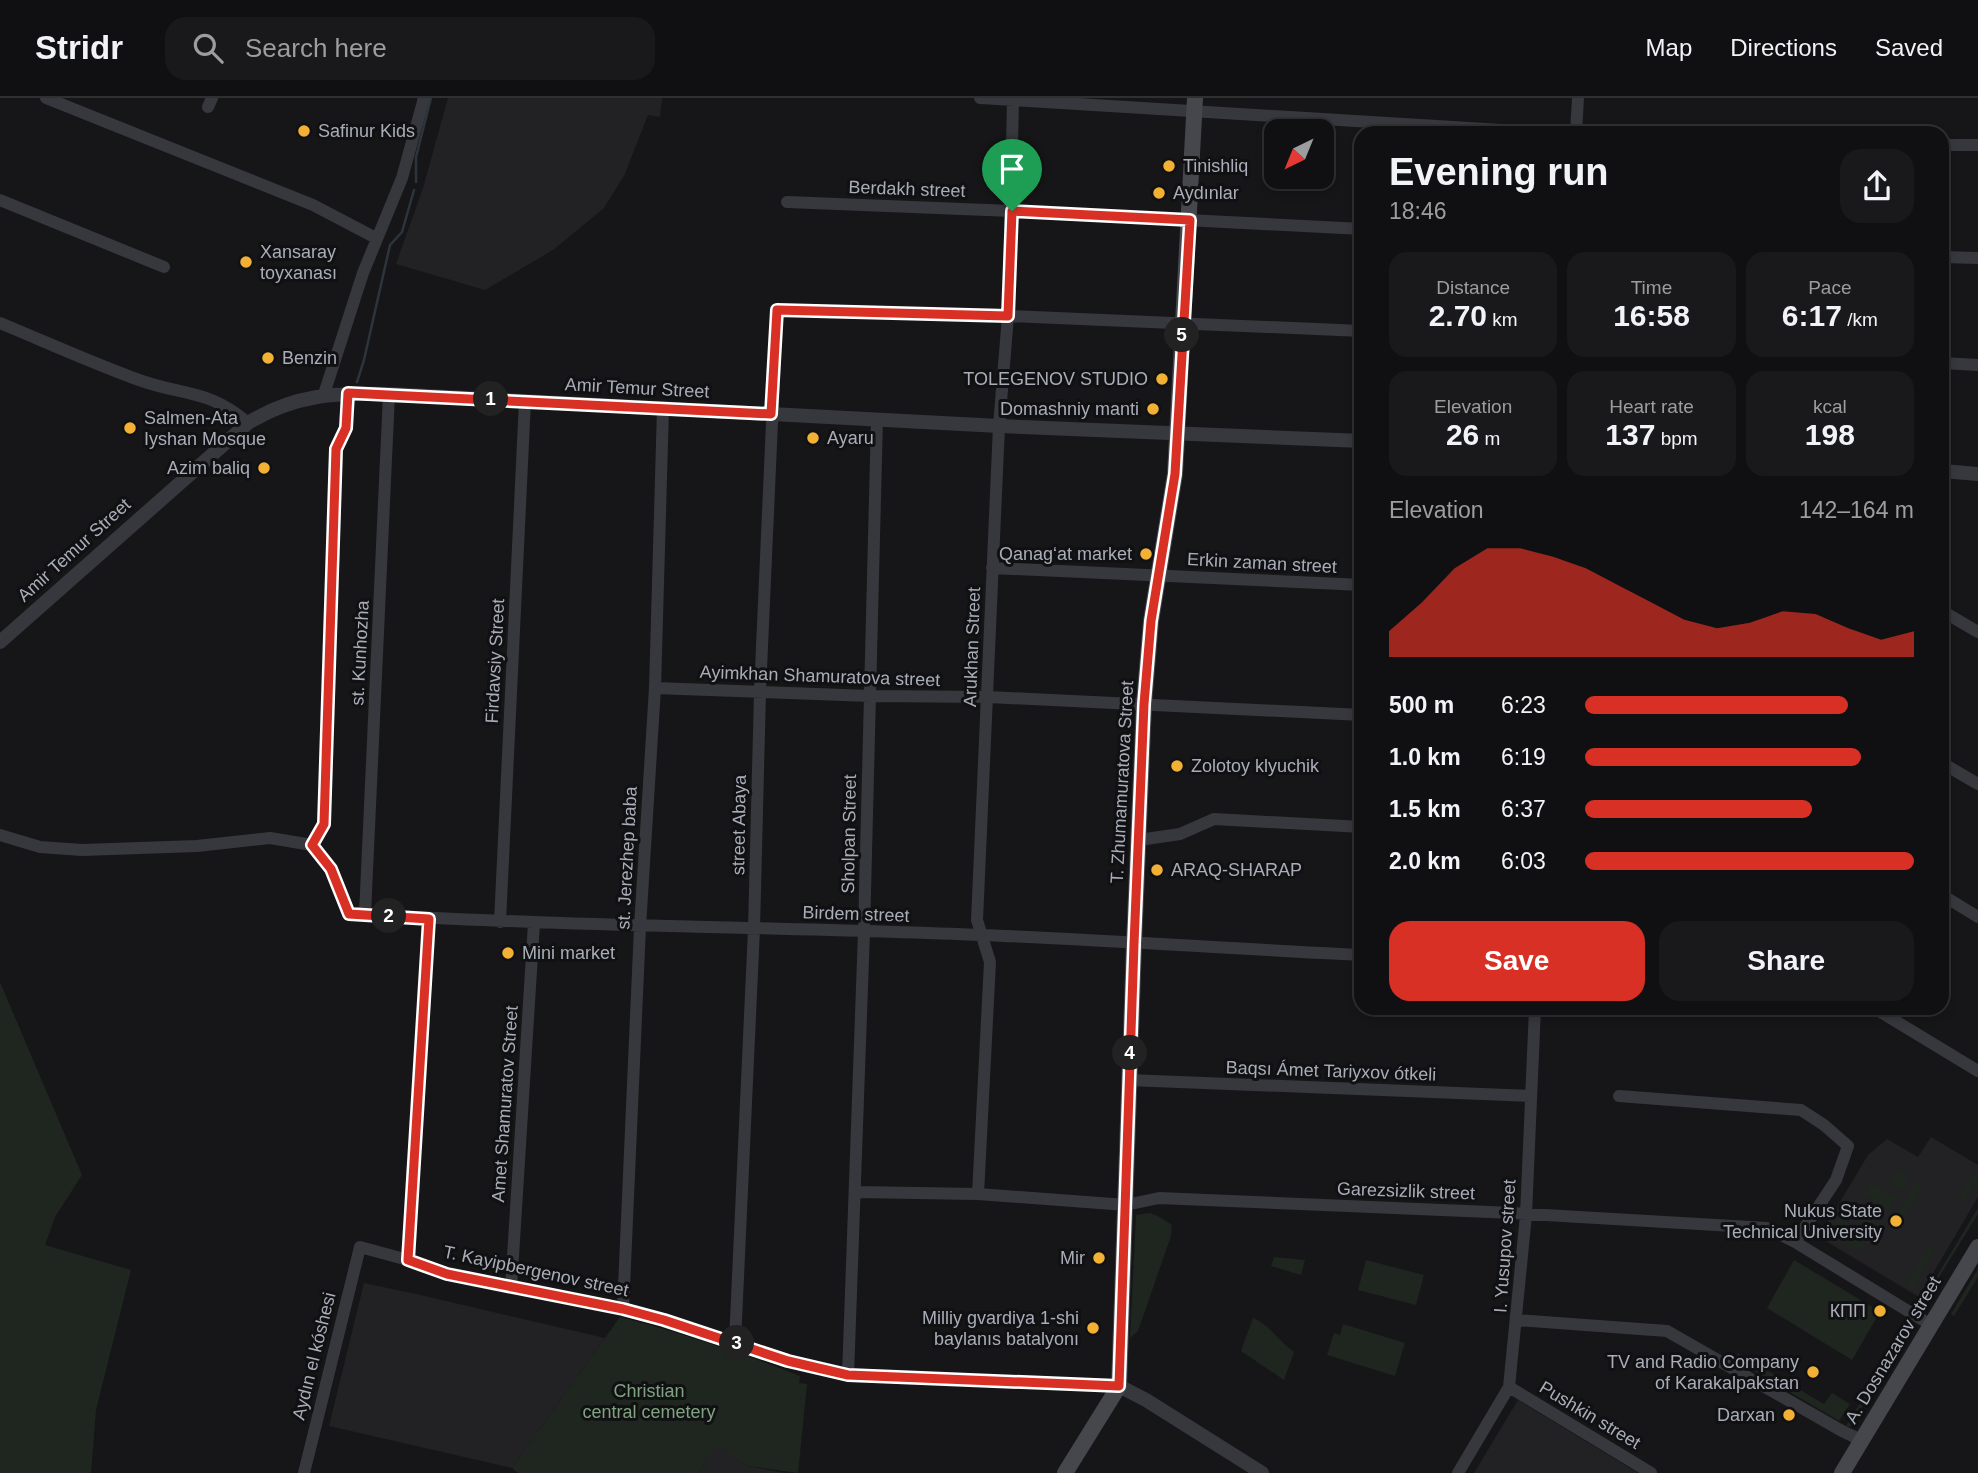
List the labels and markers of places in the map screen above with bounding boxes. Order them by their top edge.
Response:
place label: Safinur Kids [318,121,415,141]
marker: Safinur Kids [296,123,312,139]
pin [982,139,1042,211]
place label: Tinishliq [1183,156,1248,176]
marker: Tinishliq [1161,158,1177,174]
place label: Aydınlar [1173,183,1239,203]
marker: Aydınlar [1151,185,1167,201]
place label: Xansaray toyxanası [260,242,337,283]
marker: Xansaray toyxanası [238,254,254,270]
pin: 5 [1164,317,1200,352]
place label: Benzin [282,348,337,368]
marker: Benzin [260,350,276,366]
place label: TOLEGENOV STUDIO [963,369,1148,389]
marker: TOLEGENOV STUDIO [1154,371,1170,387]
pin: 1 [474,382,508,416]
place label: Domashniy manti [1000,399,1139,419]
marker: Domashniy manti [1145,401,1161,417]
place label: Salmen-Ata Iyshan Mosque [144,408,266,449]
marker: Salmen-Ata Iyshan Mosque [122,420,138,436]
place label: Ayaru [827,428,874,448]
marker: Ayaru [805,430,821,446]
place label: Azim baliq [167,458,250,478]
marker: Azim baliq [256,460,272,476]
place label: Qanagʻat market [999,544,1132,564]
marker: Qanagʻat market [1138,546,1154,562]
place label: Zolotoy klyuchik [1191,756,1320,776]
marker: Zolotoy klyuchik [1169,758,1185,774]
place label: ARAQ-SHARAP [1171,860,1302,880]
marker: ARAQ-SHARAP [1149,862,1165,878]
pin: 2 [372,898,406,934]
place label: Mini market [522,943,615,963]
marker: Mini market [500,945,516,961]
pin: 4 [1112,1035,1148,1070]
place label: Nukus State Technical University [1723,1201,1882,1242]
marker: Nukus State Technical University [1888,1213,1904,1229]
place label: Mir [1060,1248,1085,1268]
marker: Mir [1091,1250,1107,1266]
place label: КПП [1830,1301,1866,1321]
marker: КПП [1872,1303,1888,1319]
place label: Milliy gvardiya 1-shi baylanıs batalyonı [922,1308,1079,1349]
marker: Milliy gvardiya 1-shi baylanıs batalyonı [1085,1320,1101,1336]
pin: 3 [720,1326,754,1360]
place label: TV and Radio Company of Karakalpakstan [1607,1352,1799,1393]
marker: TV and Radio Company of Karakalpakstan [1805,1364,1821,1380]
place label: Darxan [1717,1405,1775,1425]
marker: Darxan [1781,1407,1797,1423]

